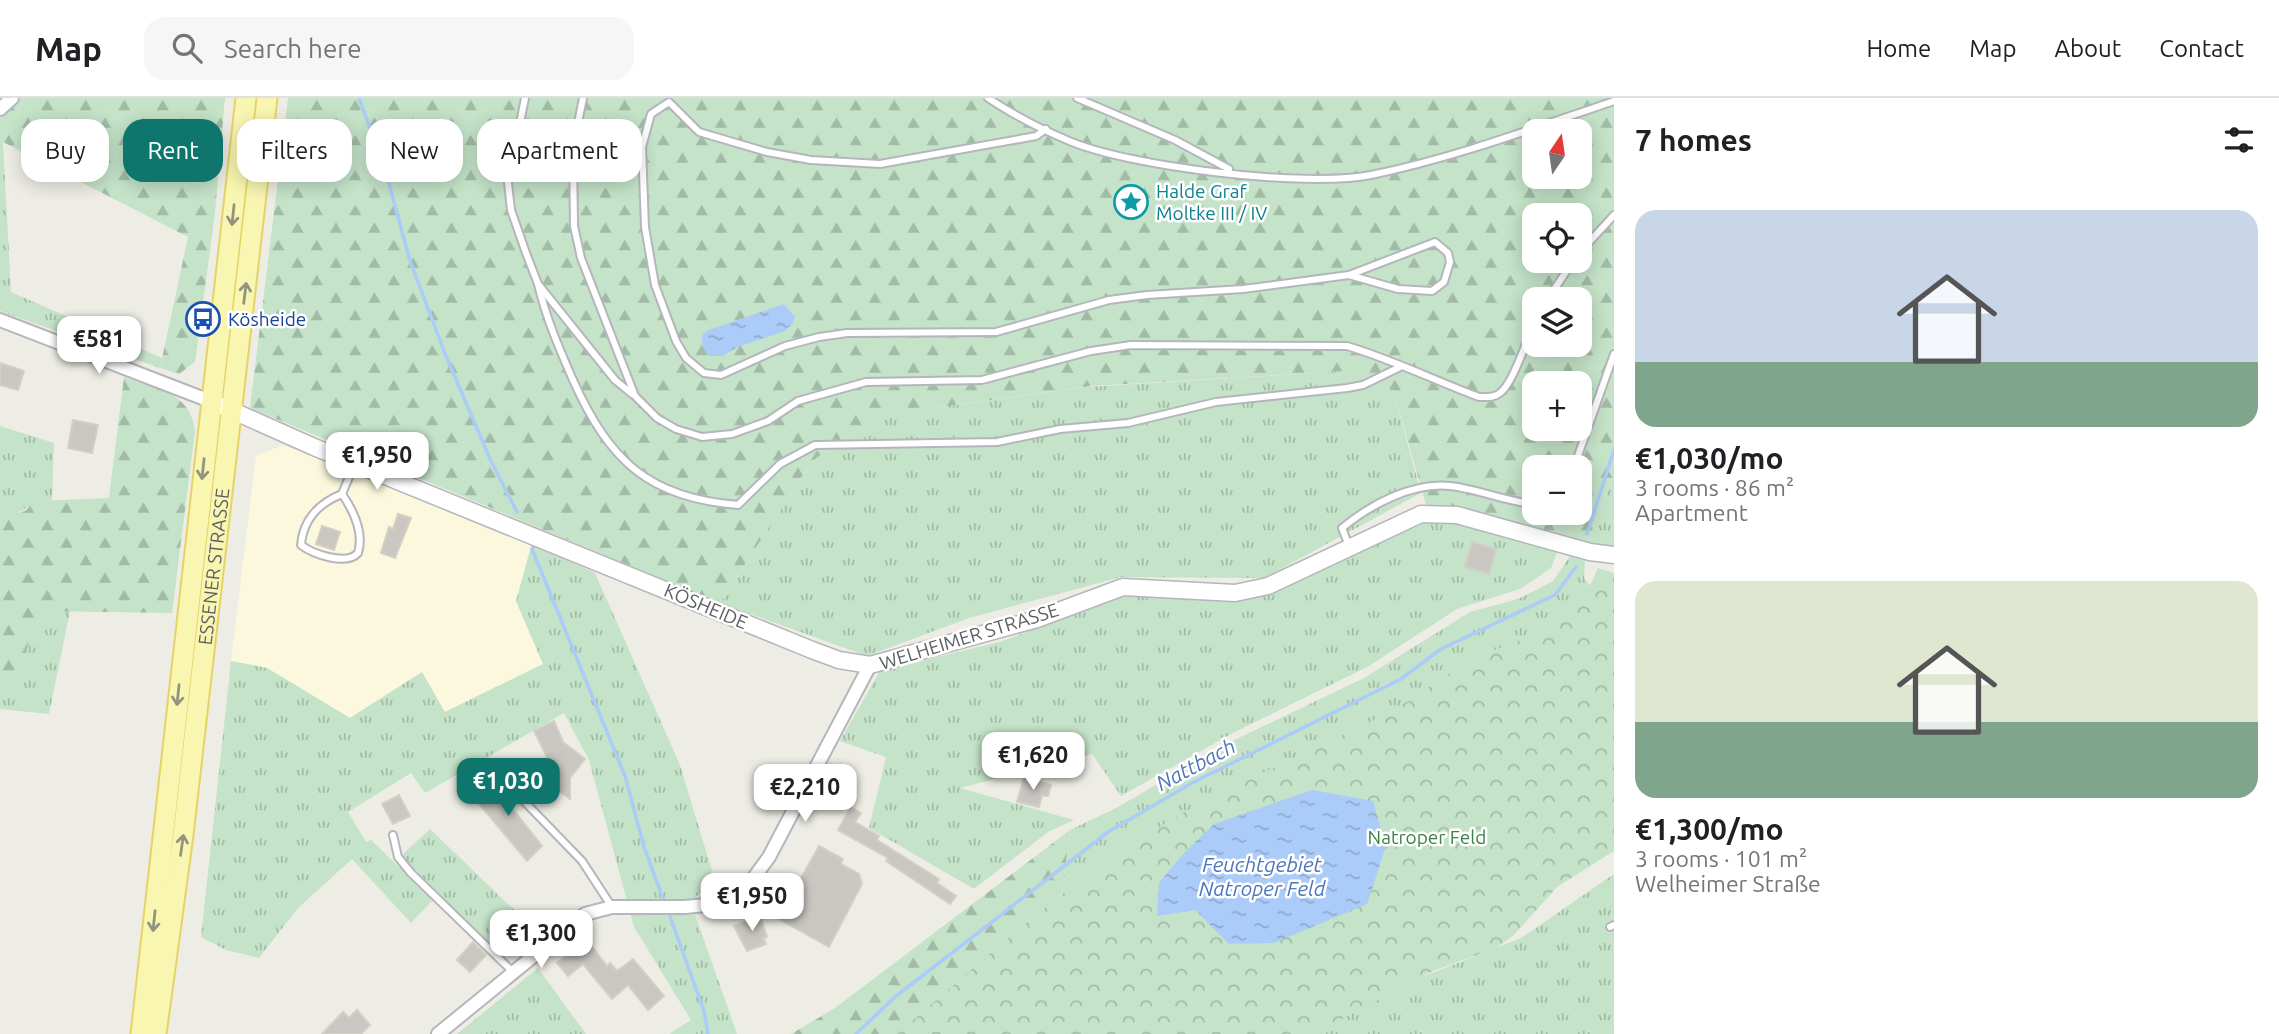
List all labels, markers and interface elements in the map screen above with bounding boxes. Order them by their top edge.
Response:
search box [144,17,634,80]
icon: search [168,29,206,67]
text: Map [35,30,102,67]
text: Search here [224,34,362,63]
text: Home [1866,35,1931,62]
text: Map [1969,35,2016,62]
text: About [2054,35,2121,62]
text: Contact [2159,35,2244,62]
chip: Buy [21,119,109,182]
chip: Rent [123,119,223,182]
chip: Filters [237,119,352,182]
chip: New [366,119,463,182]
chip: Apartment [477,119,642,182]
north arrow [1522,119,1592,189]
map controls [1522,119,1592,525]
icon: filters [2220,121,2258,159]
text: 7 homes [1635,123,1752,157]
place label: Halde Graf Moltke III / IV [1156,180,1267,224]
place icon: Halde Graf Moltke III / IV [1112,183,1150,221]
one-way arrow [227,203,240,225]
button: locate [1522,203,1592,273]
icon: home [1884,256,2010,382]
one-way arrow [238,282,251,305]
button: layers [1522,287,1592,357]
bus stop icon: Kösheide [184,300,222,338]
place label: Kösheide [228,308,306,330]
pin: €581 [58,316,140,376]
text: €581 [73,326,125,351]
button: + [1522,371,1592,441]
pin: €1,950 [320,432,434,492]
text: €1,030/mo [1635,441,1784,475]
text: €1,950 [342,442,412,467]
button: − [1522,455,1592,525]
one-way arrow [196,457,209,480]
text: 3 rooms · 86 m² [1635,475,1794,500]
street label: ESSENER STRASSE [194,487,233,646]
text: Apartment [1635,500,1748,525]
street label: KÖSHEIDE [661,579,751,633]
street label: WELHEIMER STRASSE [877,598,1061,674]
icon: home [1884,627,2010,753]
one-way arrow [172,683,185,706]
pin: €1,620 [976,732,1090,792]
water label: Nattbach [1152,733,1239,795]
text: €1,620 [998,742,1068,767]
pin: €1,030 [451,758,565,818]
pin: €2,210 [748,764,862,824]
text: €1,030 [473,768,543,793]
text: €2,210 [770,774,840,799]
text: €1,300/mo [1635,812,1784,846]
park label: Natroper Feld [1368,826,1486,848]
one-way arrow [175,834,188,857]
text: 3 rooms · 101 m² [1635,846,1807,871]
water label: Feuchtgebiet Natroper Feld [1199,852,1327,900]
text: Welheimer Straße [1635,871,1821,896]
pin: €1,950 [695,874,809,933]
text: €1,950 [717,883,787,908]
one-way arrow [147,909,160,932]
pin: €1,300 [484,910,598,970]
text: €1,300 [506,920,576,945]

